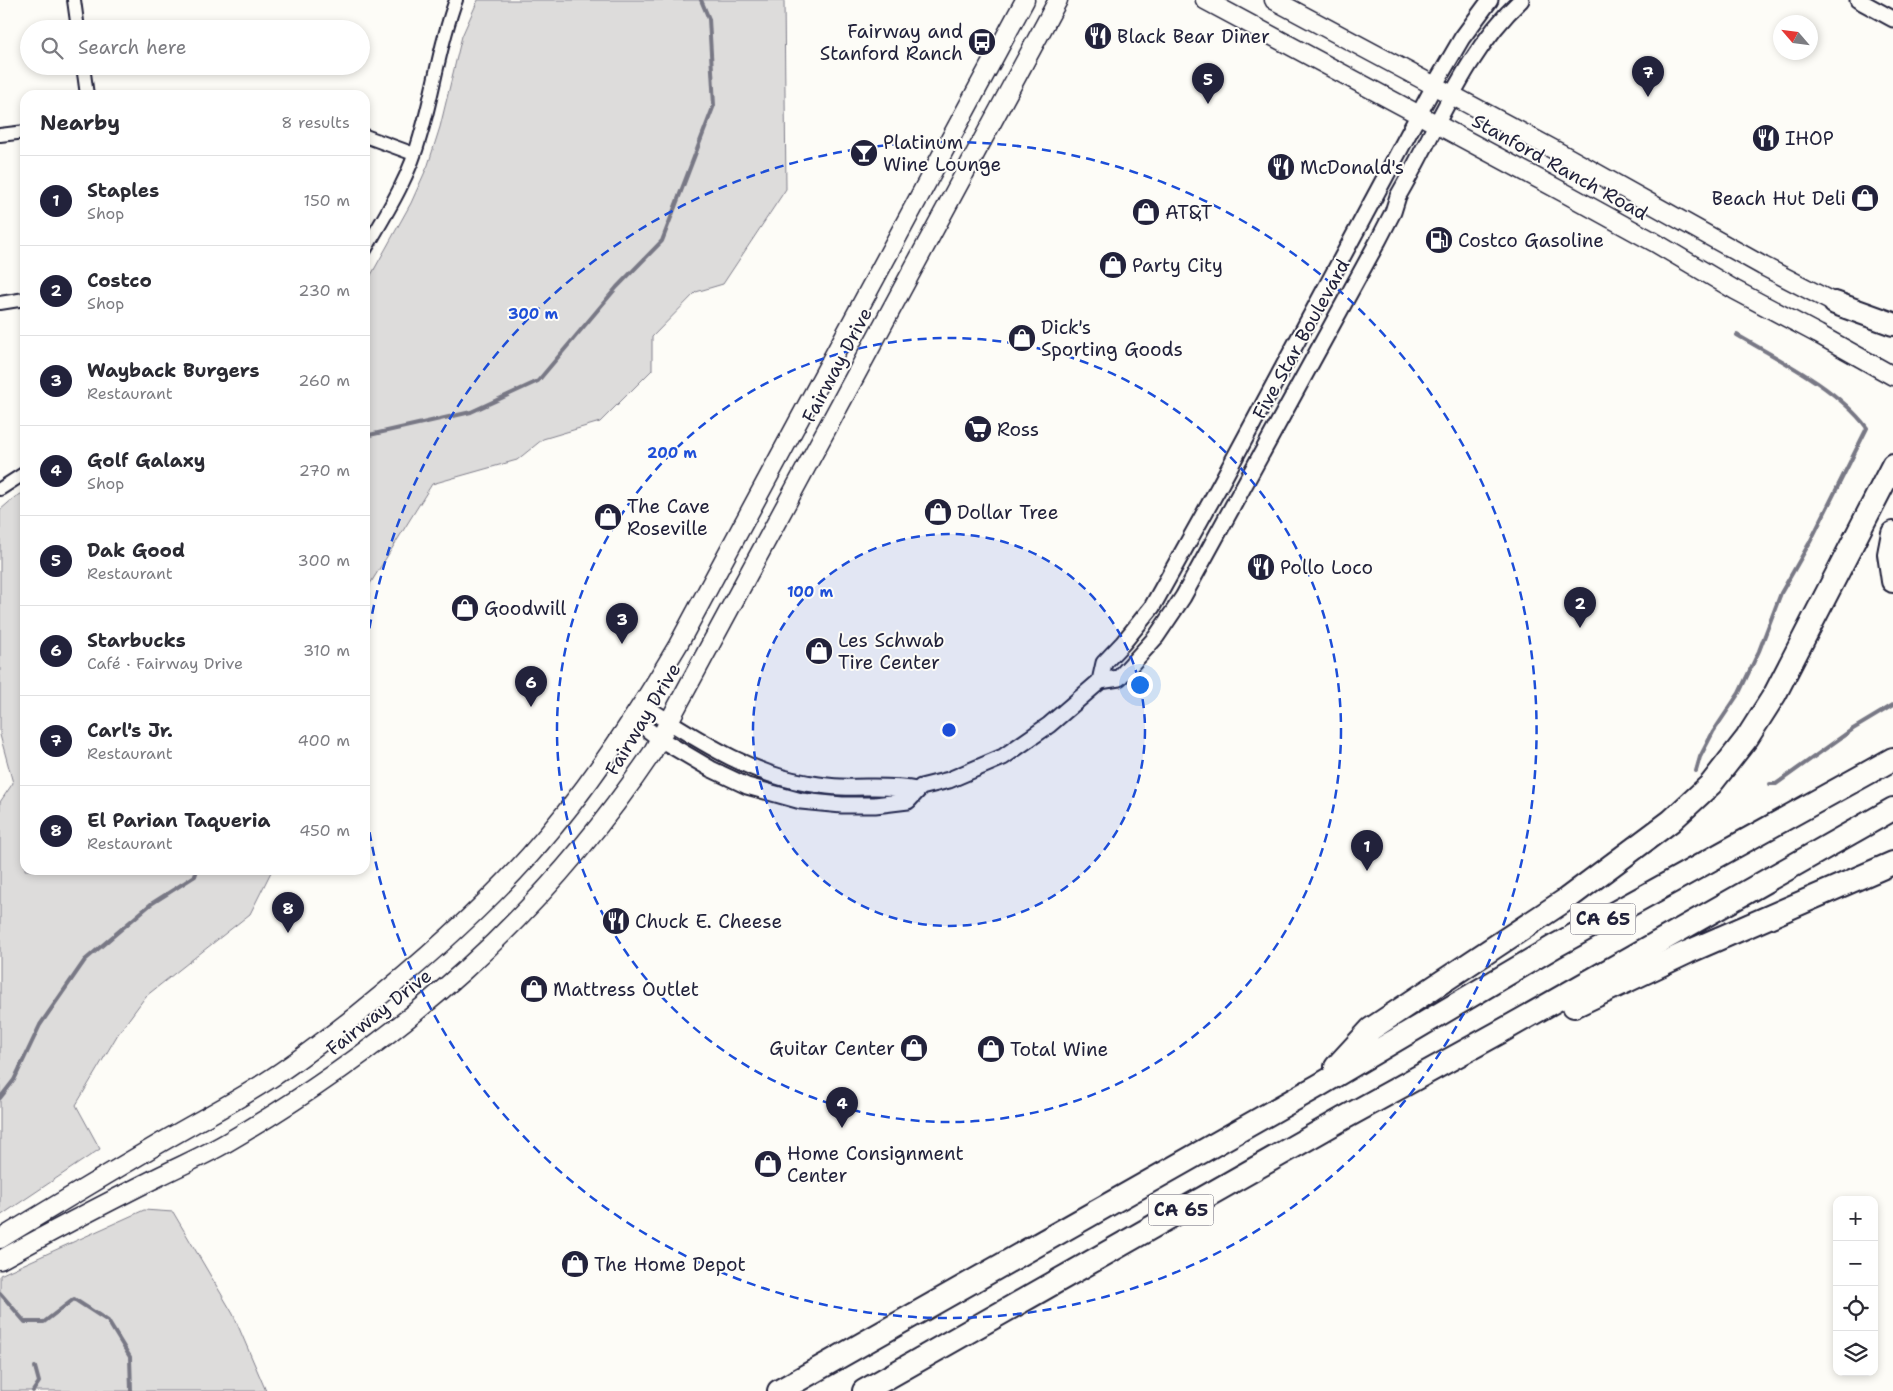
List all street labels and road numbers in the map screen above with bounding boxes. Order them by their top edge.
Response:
street label: Stanford Ranch Road [1468,108,1652,226]
street label: Five Star Boulevard [1247,254,1355,424]
street label: Fairway Drive [796,303,878,427]
street label: Fairway Drive [600,658,686,780]
road number: CA 65 [1570,904,1636,934]
street label: Fairway Drive [321,963,437,1061]
road number: CA 65 [1148,1194,1214,1226]

